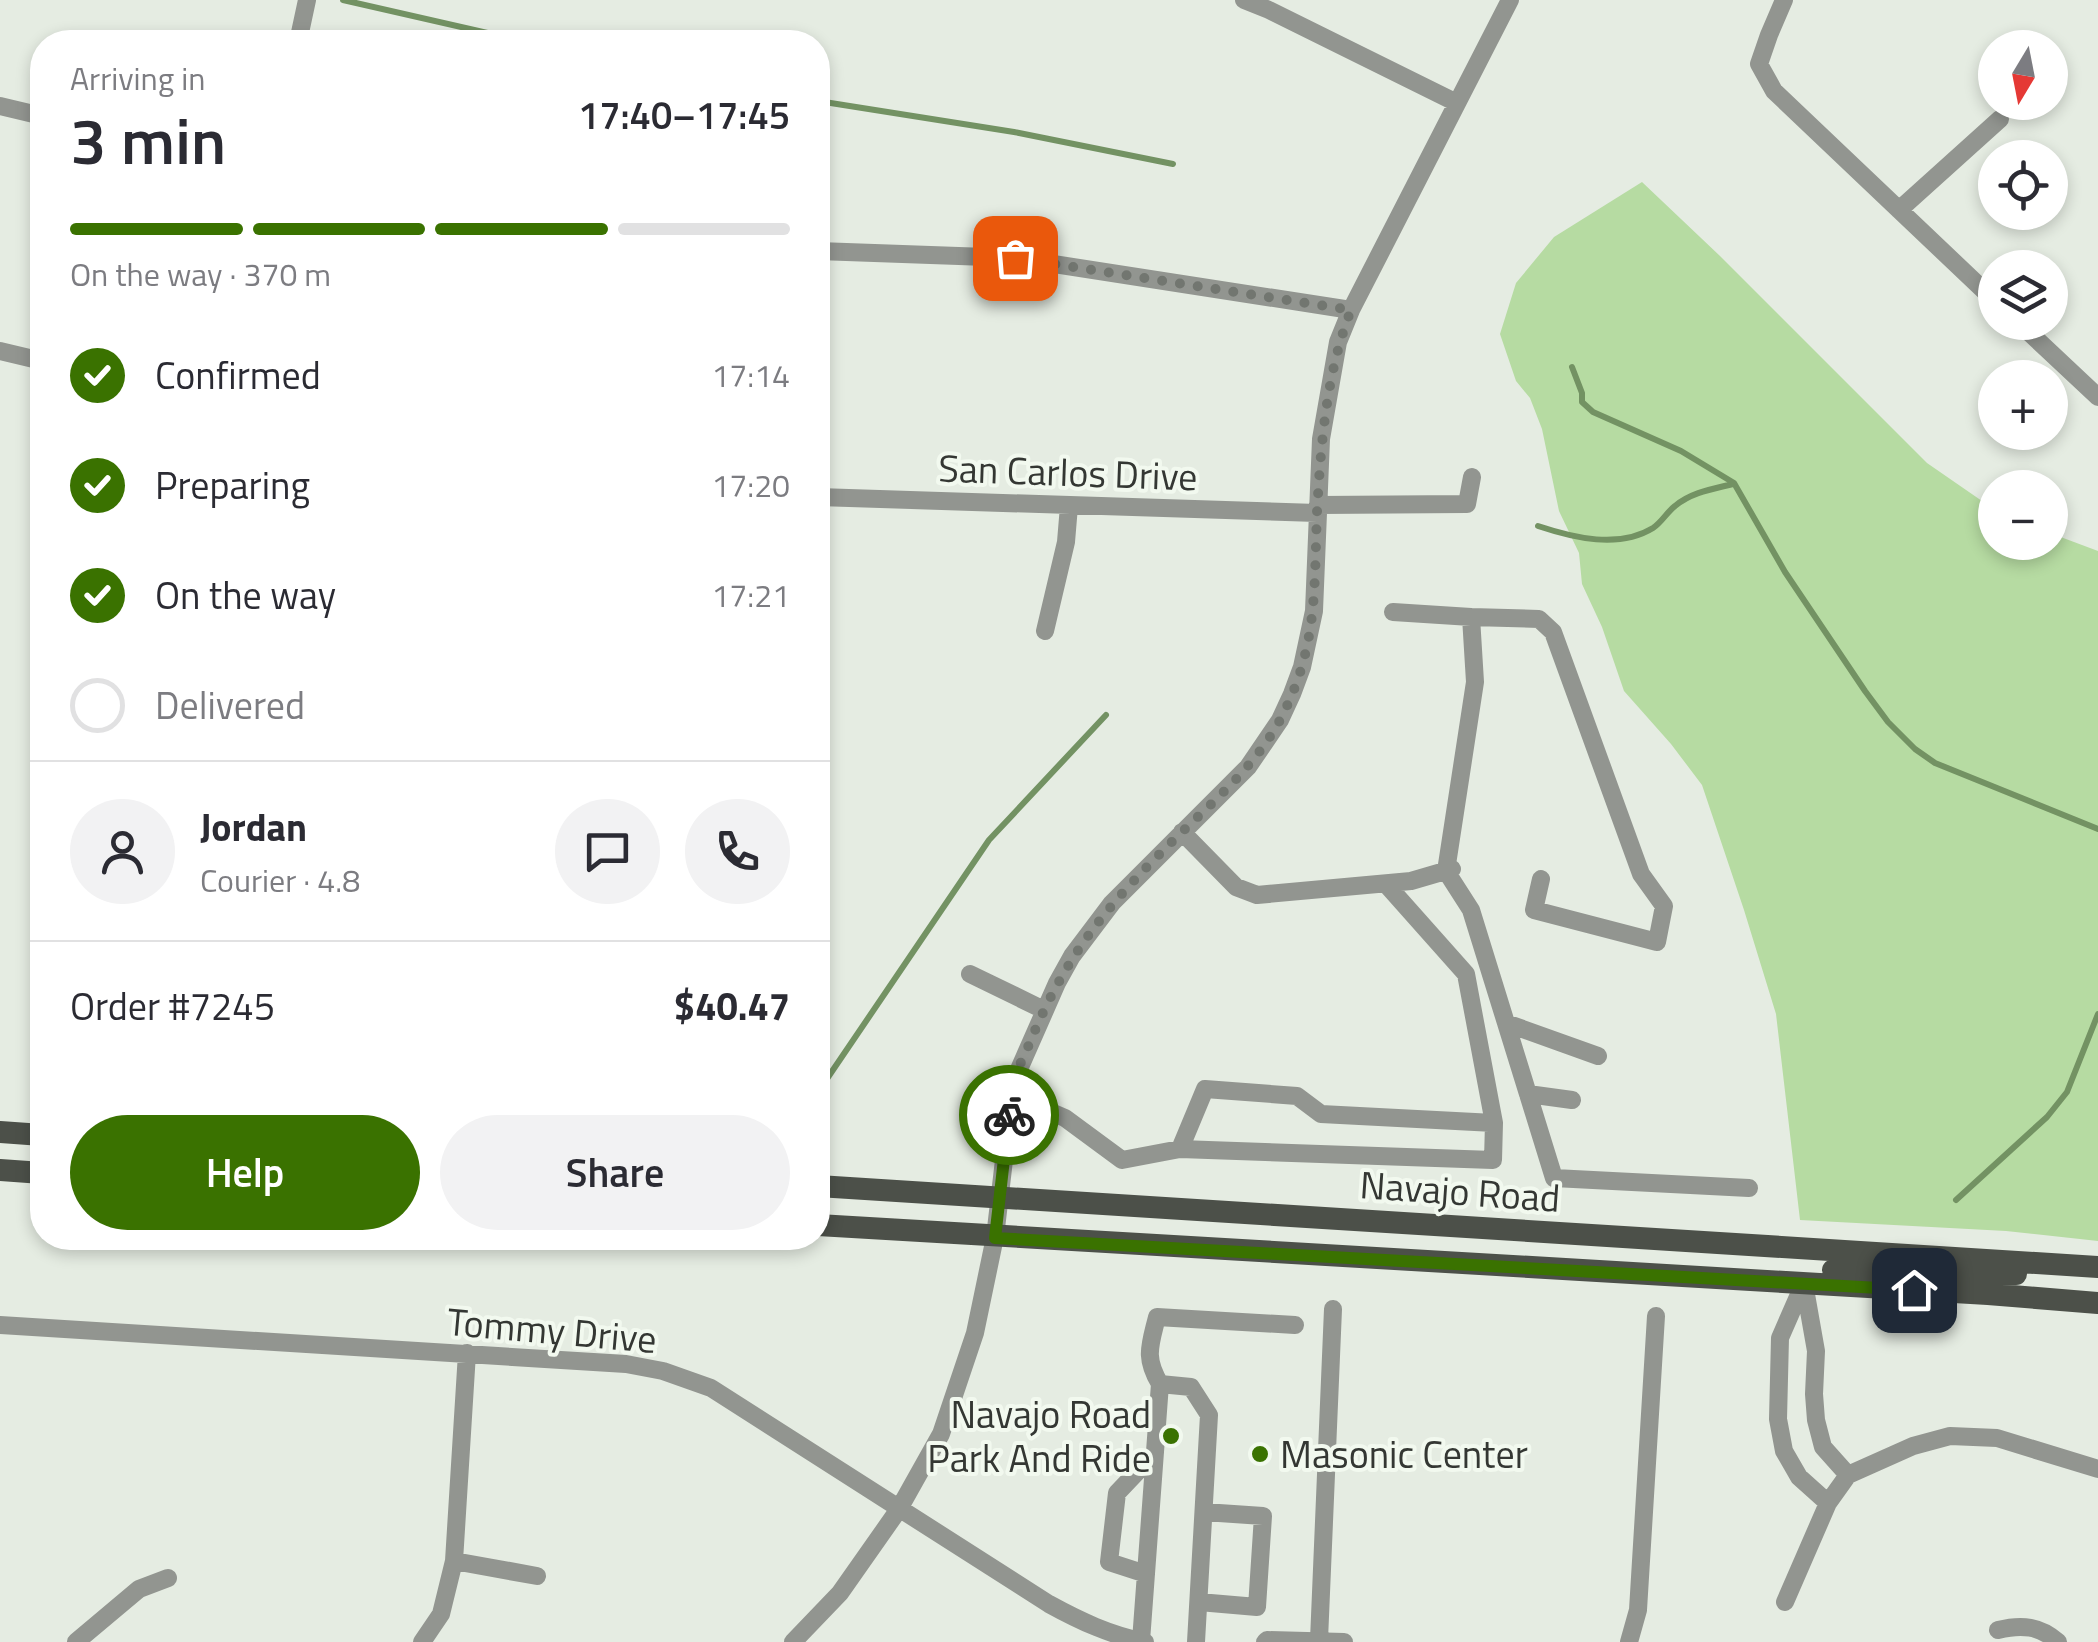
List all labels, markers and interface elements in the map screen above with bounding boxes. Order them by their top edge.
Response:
north arrow [1978,30,2068,120]
map controls [1978,30,2068,560]
text: Arriving in [70,54,206,102]
text: 17:40–17:45 [578,86,790,144]
text: 3 min [70,90,226,189]
button: locate [1978,140,2068,230]
pin [973,216,1058,301]
icon: bag [988,231,1043,286]
text: On the way · 370 m [70,250,331,298]
button: layers [1978,250,2068,340]
text: Confirmed [155,346,321,404]
icon: check [70,348,125,403]
text: 17:14 [711,351,790,399]
button: + [1978,360,2068,450]
street label: San Carlos Drive [937,438,1199,506]
text: Preparing [155,456,310,514]
icon: check [70,458,125,513]
text: 17:20 [711,461,790,509]
button: − [1978,470,2068,560]
text: On the way [155,566,336,624]
icon: check [70,568,125,623]
text: 17:21 [711,571,790,619]
text: Delivered [155,676,305,734]
text: Jordan [200,798,307,856]
button: person [70,799,175,904]
button: chat [555,799,660,904]
button: phone [685,799,790,904]
text: Courier · 4.8 [200,856,360,904]
text: Order #7245 [70,977,275,1035]
text: $40.47 [674,977,790,1035]
courier [959,1065,1059,1165]
icon: bike [982,1088,1037,1143]
button: Help [70,1115,420,1230]
button: Share [440,1115,790,1230]
street label: Navajo Road [1358,1155,1562,1227]
pin [1872,1248,1957,1333]
icon: home [1887,1263,1942,1318]
street label: Tommy Drive [445,1292,659,1368]
place label: Navajo Road Park And Ride [927,1385,1151,1487]
marker: Navajo Road Park And Ride [1160,1425,1182,1447]
place label: Masonic Center [1280,1425,1528,1483]
marker: Masonic Center [1249,1443,1271,1465]

